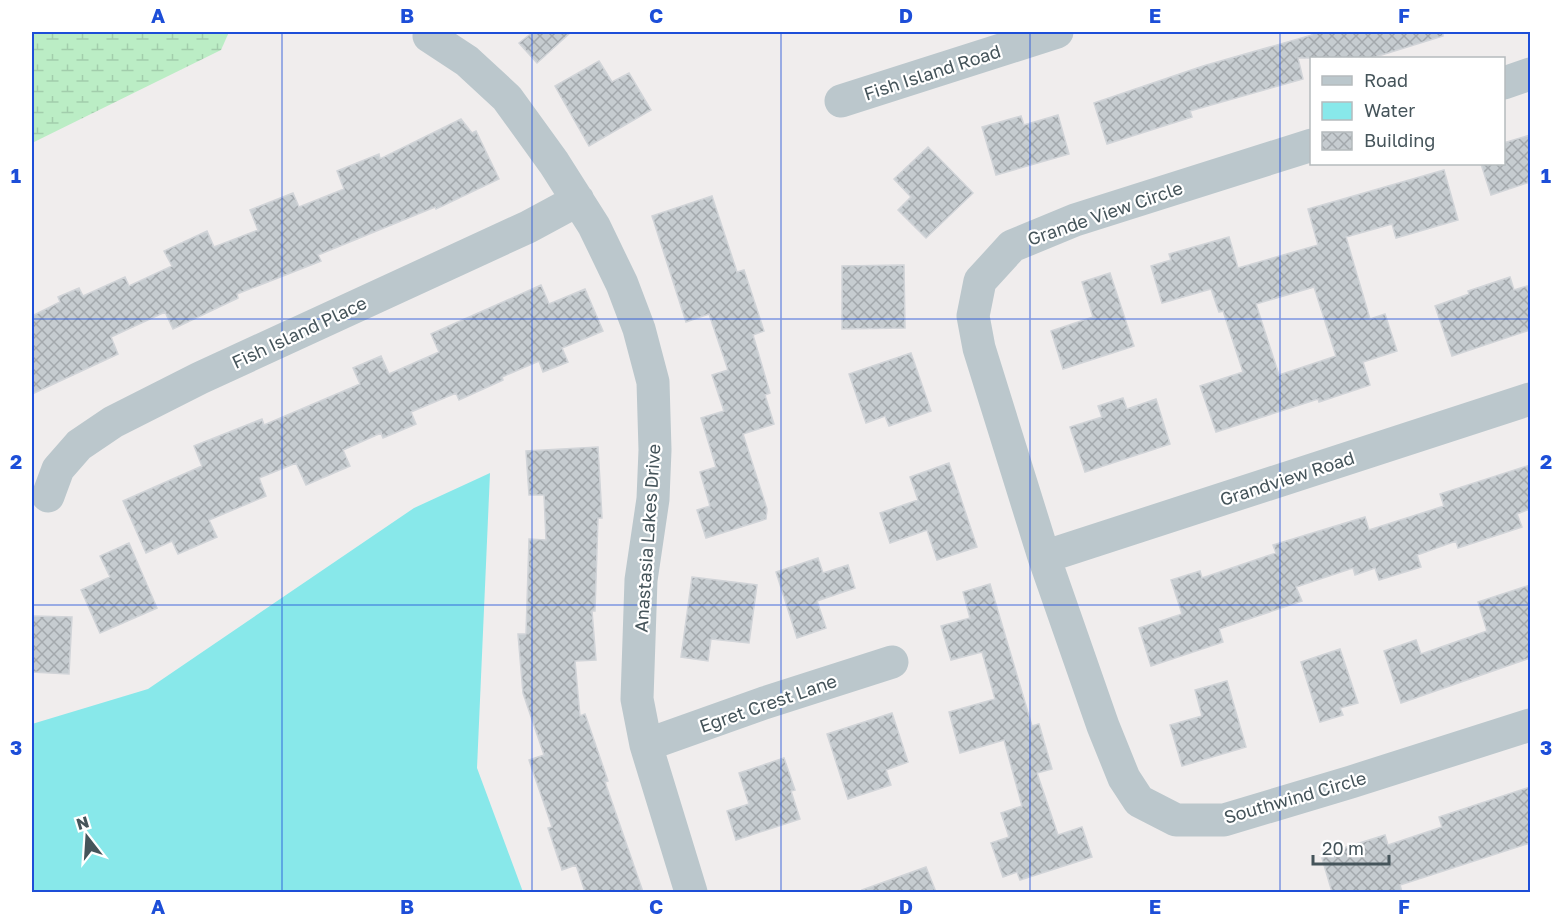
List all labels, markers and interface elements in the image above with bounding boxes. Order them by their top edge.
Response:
text: A [151,3,165,27]
text: B [400,3,414,27]
text: C [649,3,663,27]
text: D [899,3,913,27]
text: E [1149,3,1161,27]
text: F [1398,3,1410,27]
street label: Fish Island Road [861,40,1003,104]
legend [1310,57,1505,165]
text: Road [1364,69,1408,91]
text: Water [1364,99,1415,121]
text: Building [1364,129,1435,151]
text: 1 [11,163,21,187]
text: 1 [1541,163,1551,187]
street label: Grande View Circle [1024,176,1186,250]
street label: Fish Island Place [228,291,370,373]
street label: Anastasia Lakes Drive [629,443,665,633]
street label: Grandview Road [1217,446,1357,510]
text: 2 [10,449,22,473]
text: 2 [1540,449,1552,473]
street label: Egret Crest Lane [696,669,840,737]
text: 3 [10,735,22,759]
text: 3 [1540,735,1552,759]
street label: Southwind Circle [1221,766,1369,828]
north arrow [57,807,117,867]
text: N [74,811,91,834]
scale bar [1313,828,1390,866]
text: 20 m [1322,837,1364,859]
text: A [151,894,165,918]
text: B [400,894,414,918]
text: C [649,894,663,918]
text: D [899,894,913,918]
text: E [1149,894,1161,918]
text: F [1398,894,1410,918]

